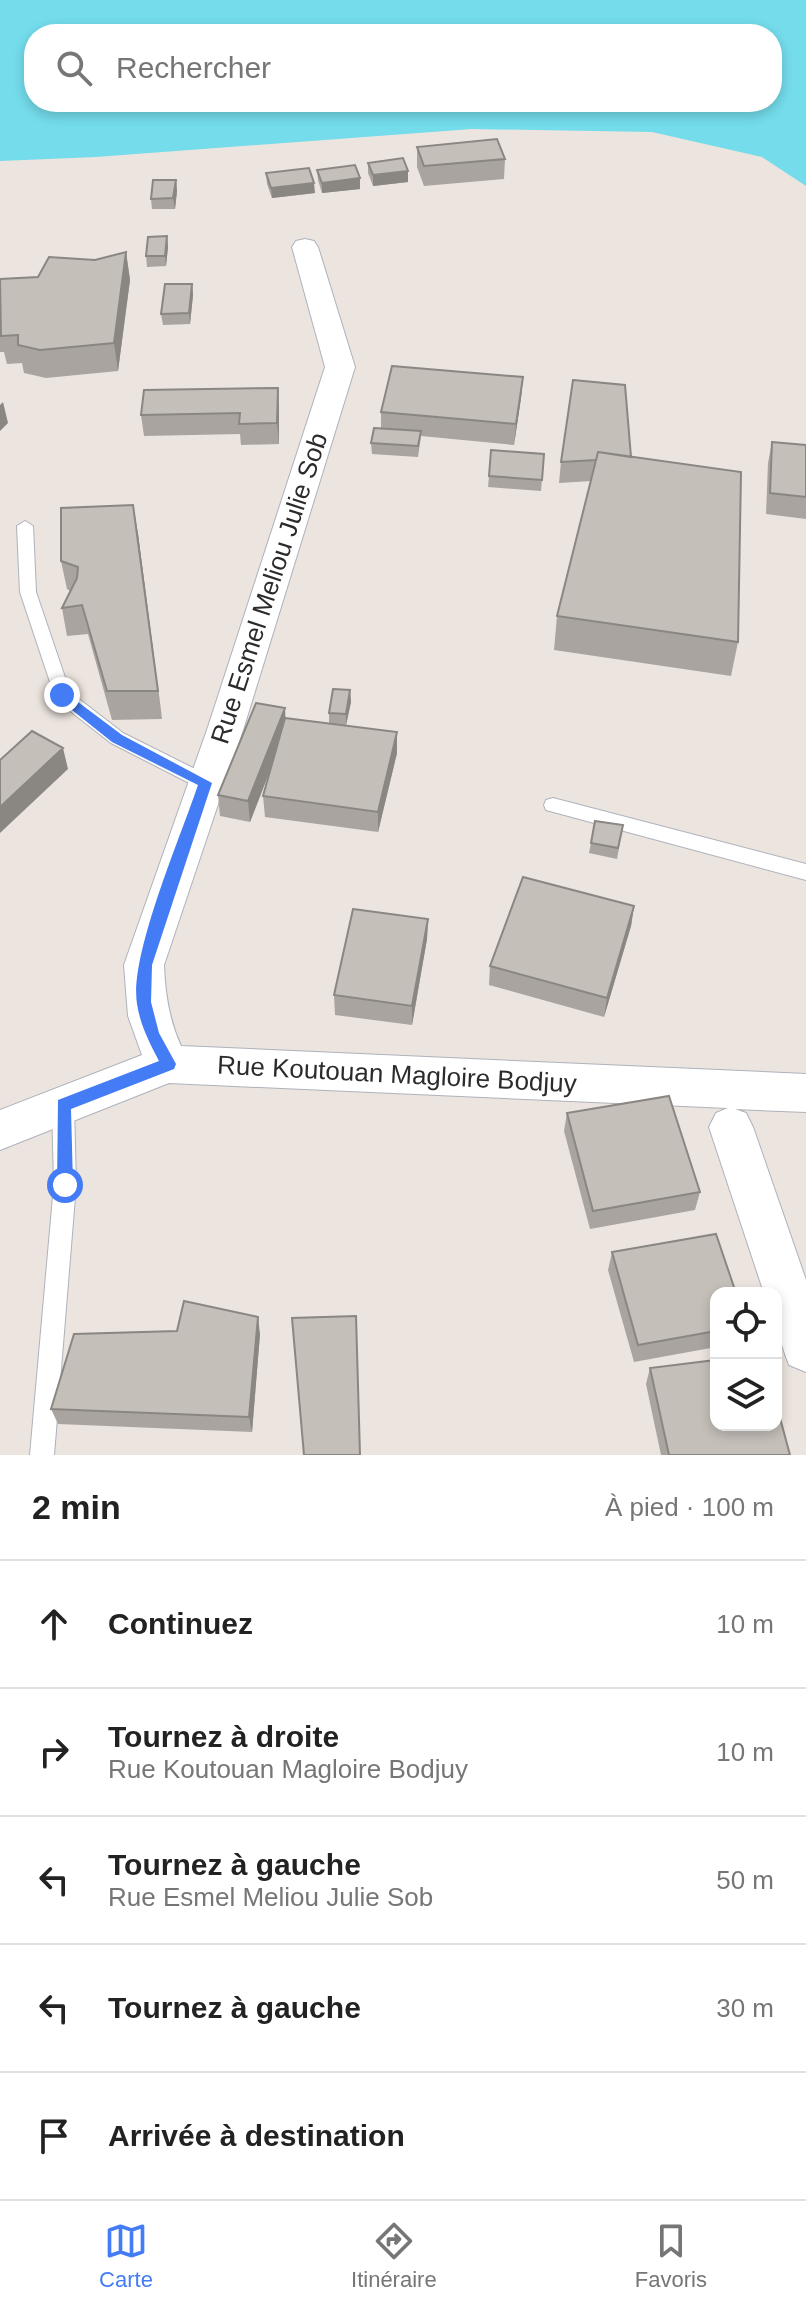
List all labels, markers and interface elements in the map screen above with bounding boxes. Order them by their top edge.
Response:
search box [24,24,782,112]
icon: search [52,46,96,90]
text: Rechercher [116,51,271,84]
street label: Rue Esmel Meliou Julie Sob [204,429,334,747]
route end [44,677,80,713]
street label: Rue Koutouan Magloire Bodjuy [217,1050,577,1098]
route start [47,1167,83,1203]
map controls [710,1287,782,1431]
button: locate [710,1287,782,1359]
button: layers [710,1359,782,1431]
text: 2 min [32,1488,121,1526]
text: À pied · 100 m [605,1492,774,1522]
icon: ahead [32,1602,76,1646]
text: Continuez [108,1607,253,1640]
text: 10 m [716,1609,774,1639]
text: Tournez à droite [108,1720,339,1753]
icon: right [32,1730,76,1774]
text: 10 m [716,1737,774,1767]
text: Rue Koutouan Magloire Bodjuy [108,1754,468,1784]
text: Tournez à gauche [108,1848,361,1881]
icon: left [32,1858,76,1902]
text: 50 m [716,1865,774,1895]
text: Rue Esmel Meliou Julie Sob [108,1882,433,1912]
icon: left [32,1986,76,2030]
text: Tournez à gauche [108,1991,361,2024]
text: 30 m [716,1993,774,2023]
icon: arrive [32,2114,76,2158]
text: Arrivée à destination [108,2119,405,2152]
tab: Carte [99,2219,153,2293]
tab: Itinéraire [351,2219,437,2293]
tab: Favoris [635,2219,707,2293]

